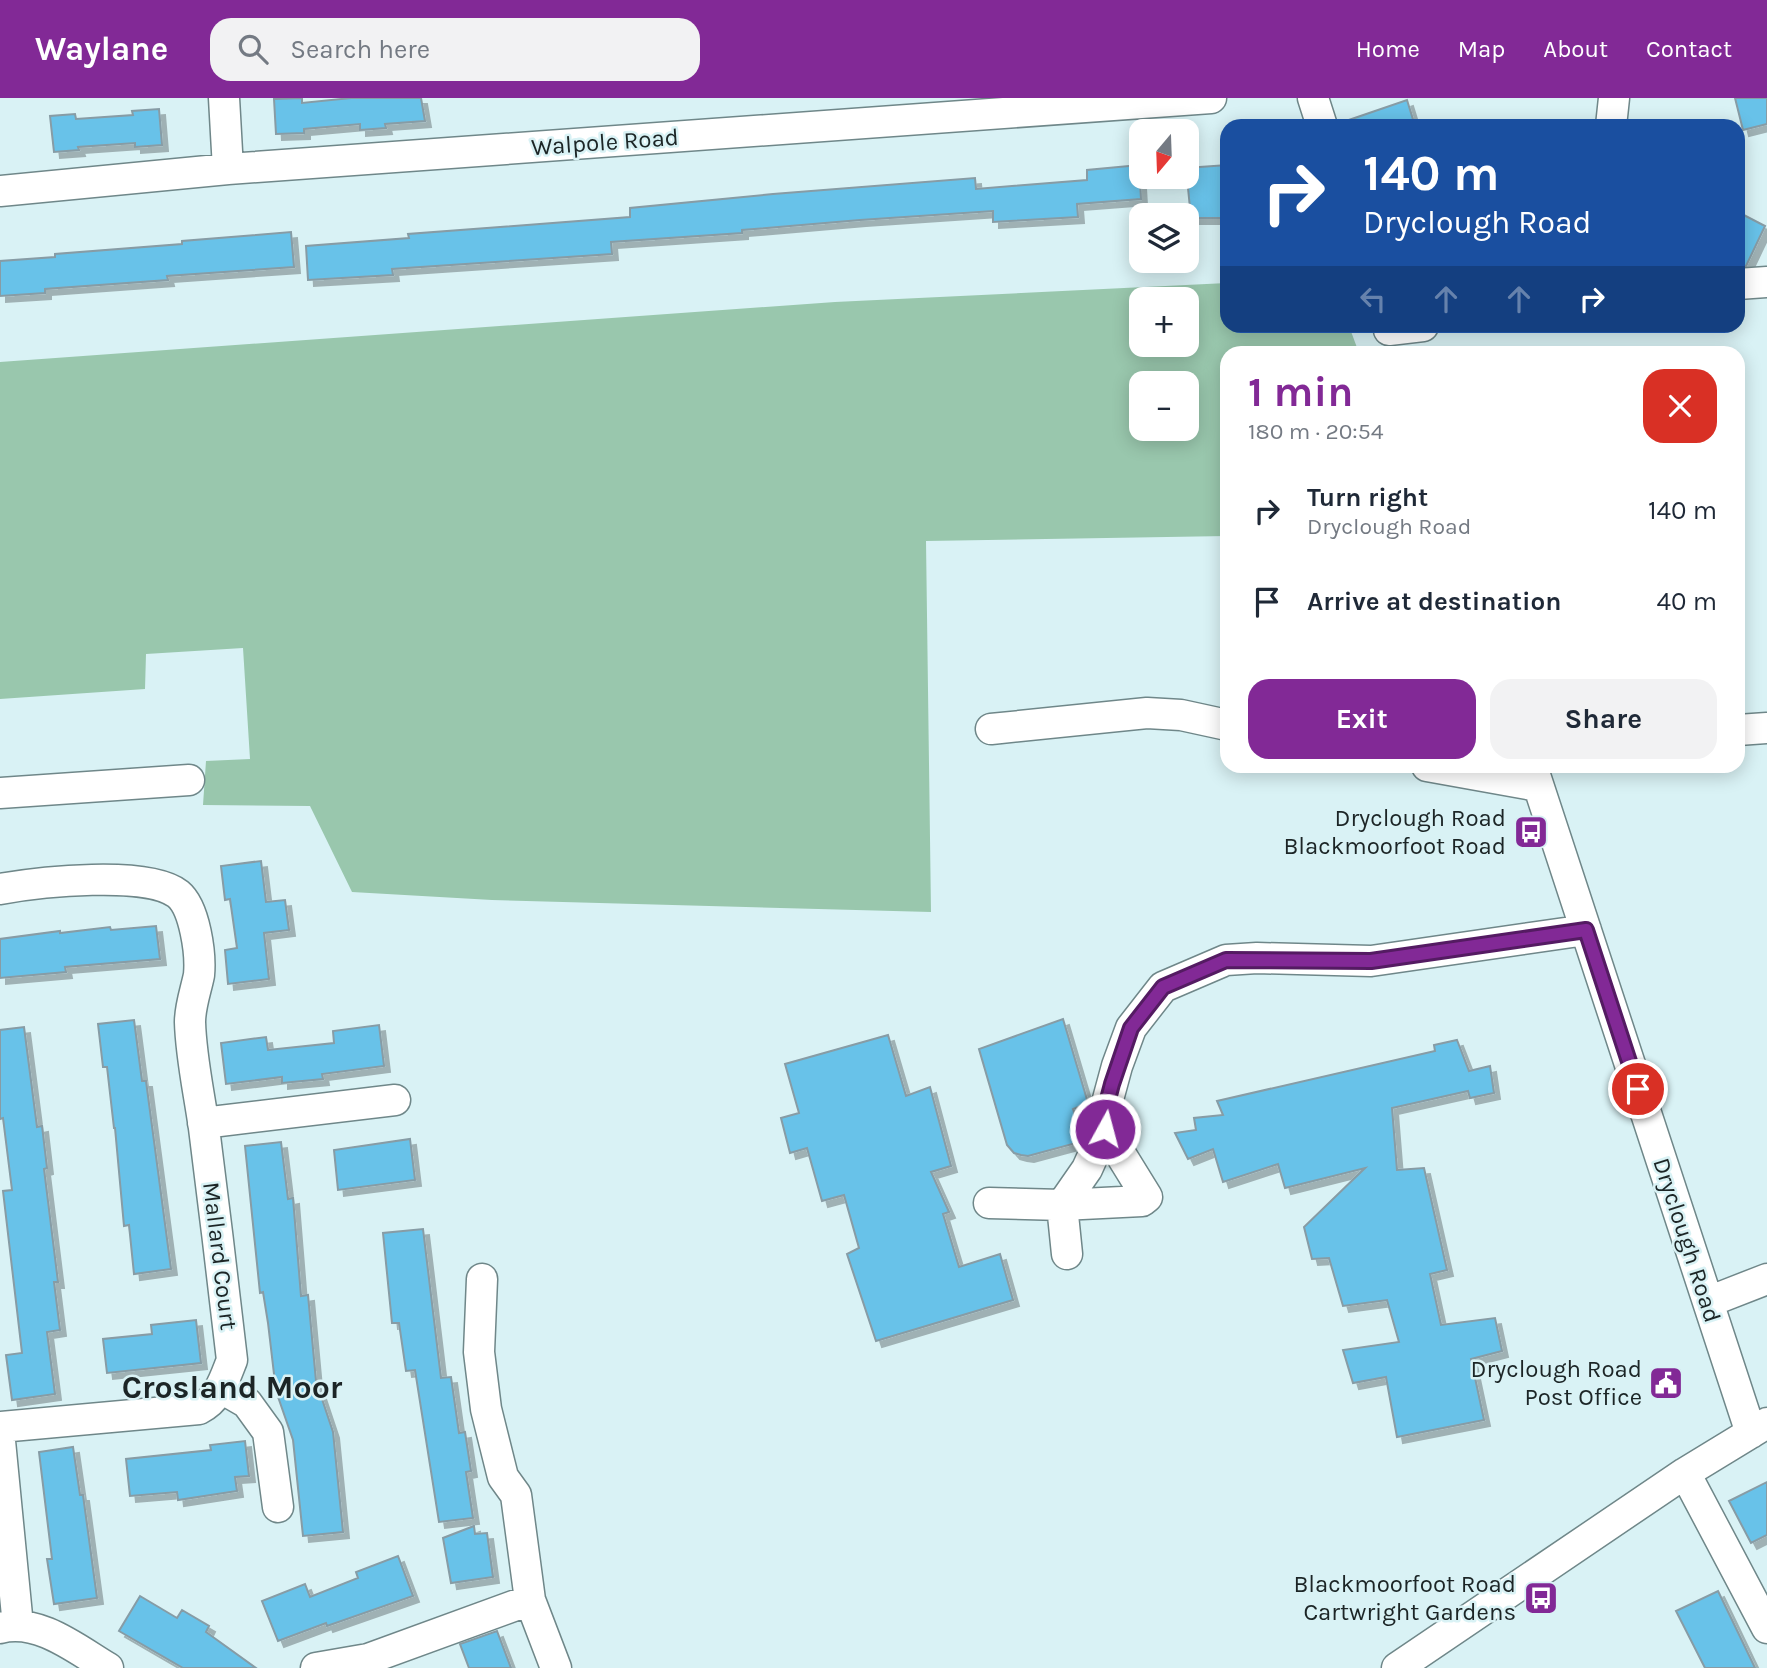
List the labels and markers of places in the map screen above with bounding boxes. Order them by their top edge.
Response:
place label: Dryclough Road Blackmoorfoot Road [1283,804,1506,860]
bus stop icon: Dryclough Road Blackmoorfoot Road [1512,813,1550,851]
pin [1608,1059,1668,1119]
place label: Dryclough Road Post Office [1471,1355,1642,1411]
public building icon: Dryclough Road Post Office [1647,1364,1685,1402]
place label: Blackmoorfoot Road Cartwright Gardens [1293,1570,1516,1626]
bus stop icon: Blackmoorfoot Road Cartwright Gardens [1522,1579,1560,1617]

